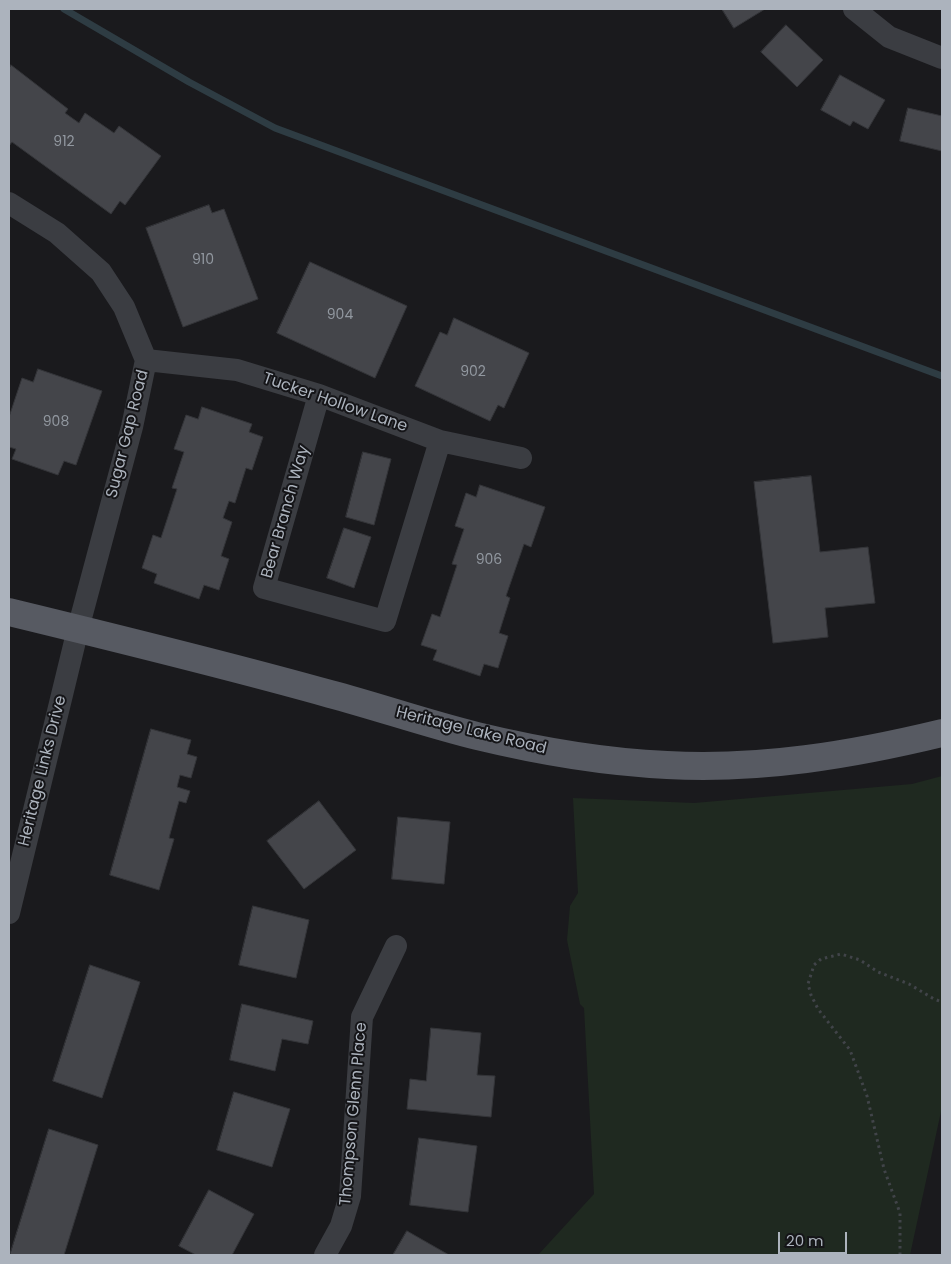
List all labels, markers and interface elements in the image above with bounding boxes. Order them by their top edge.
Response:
house number: 912 [53,134,75,150]
house number: 910 [192,252,214,268]
house number: 904 [327,307,353,323]
house number: 902 [460,364,486,380]
street label: Sugar Gap Road [103,368,153,500]
street label: Tucker Hollow Lane [260,369,410,437]
house number: 908 [43,414,69,430]
street label: Bear Branch Way [258,443,314,581]
house number: 906 [476,552,502,568]
street label: Heritage Links Drive [15,694,71,848]
street label: Heritage Lake Road [394,703,548,759]
street label: Thompson Glenn Place [336,1021,372,1207]
scale bar [781,1222,850,1254]
text: 20 m [786,1230,824,1251]

